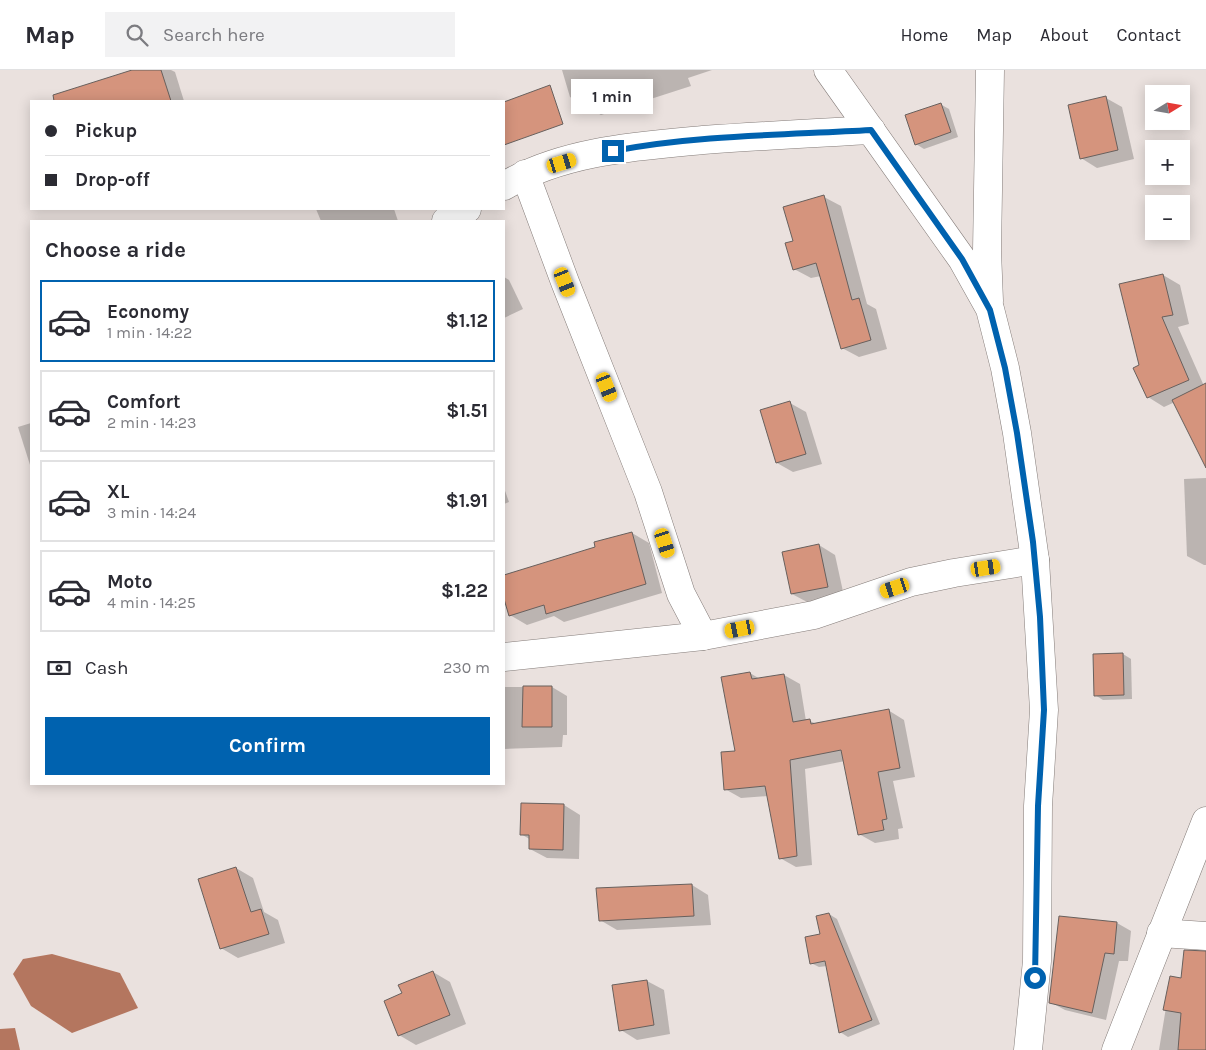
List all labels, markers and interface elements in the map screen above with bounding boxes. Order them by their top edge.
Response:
search box [105,12,455,57]
text: Map [25,21,75,49]
icon: search [123,21,151,49]
text: Search here [163,24,265,46]
text: Home [900,24,948,46]
text: Map [976,24,1012,46]
text: About [1040,24,1089,46]
text: Contact [1117,24,1181,46]
callout: 1 min [572,78,654,114]
north arrow [1145,85,1190,130]
map controls [1145,85,1190,240]
text: 1 min [592,87,632,106]
text: Pickup [75,120,137,142]
route end [602,140,624,162]
button: + [1145,140,1190,185]
car [545,151,578,175]
text: Drop-off [75,169,150,191]
button: − [1145,195,1190,240]
text: Choose a ride [45,237,186,263]
car [552,265,577,299]
icon: car [47,299,92,344]
text: Economy [107,301,189,323]
text: $1.12 [446,310,488,332]
text: 1 min · 14:22 [107,323,192,342]
car [594,370,619,404]
icon: car [47,389,92,434]
text: Comfort [107,391,181,413]
text: $1.51 [446,400,488,422]
text: 2 min · 14:23 [107,413,197,432]
icon: car [47,479,92,524]
text: XL [107,481,129,503]
text: $1.91 [446,490,488,512]
text: 3 min · 14:24 [107,503,196,522]
car [653,526,676,560]
car [970,558,1001,578]
icon: car [47,569,92,614]
text: Moto [107,571,153,593]
car [878,576,911,600]
text: $1.22 [441,580,488,602]
text: 4 min · 14:25 [107,593,196,612]
car [723,619,756,639]
icon: cash [45,654,73,682]
text: Cash [85,657,129,679]
text: 230 m [443,658,490,677]
button: Confirm [45,717,490,775]
route start [1024,967,1046,989]

